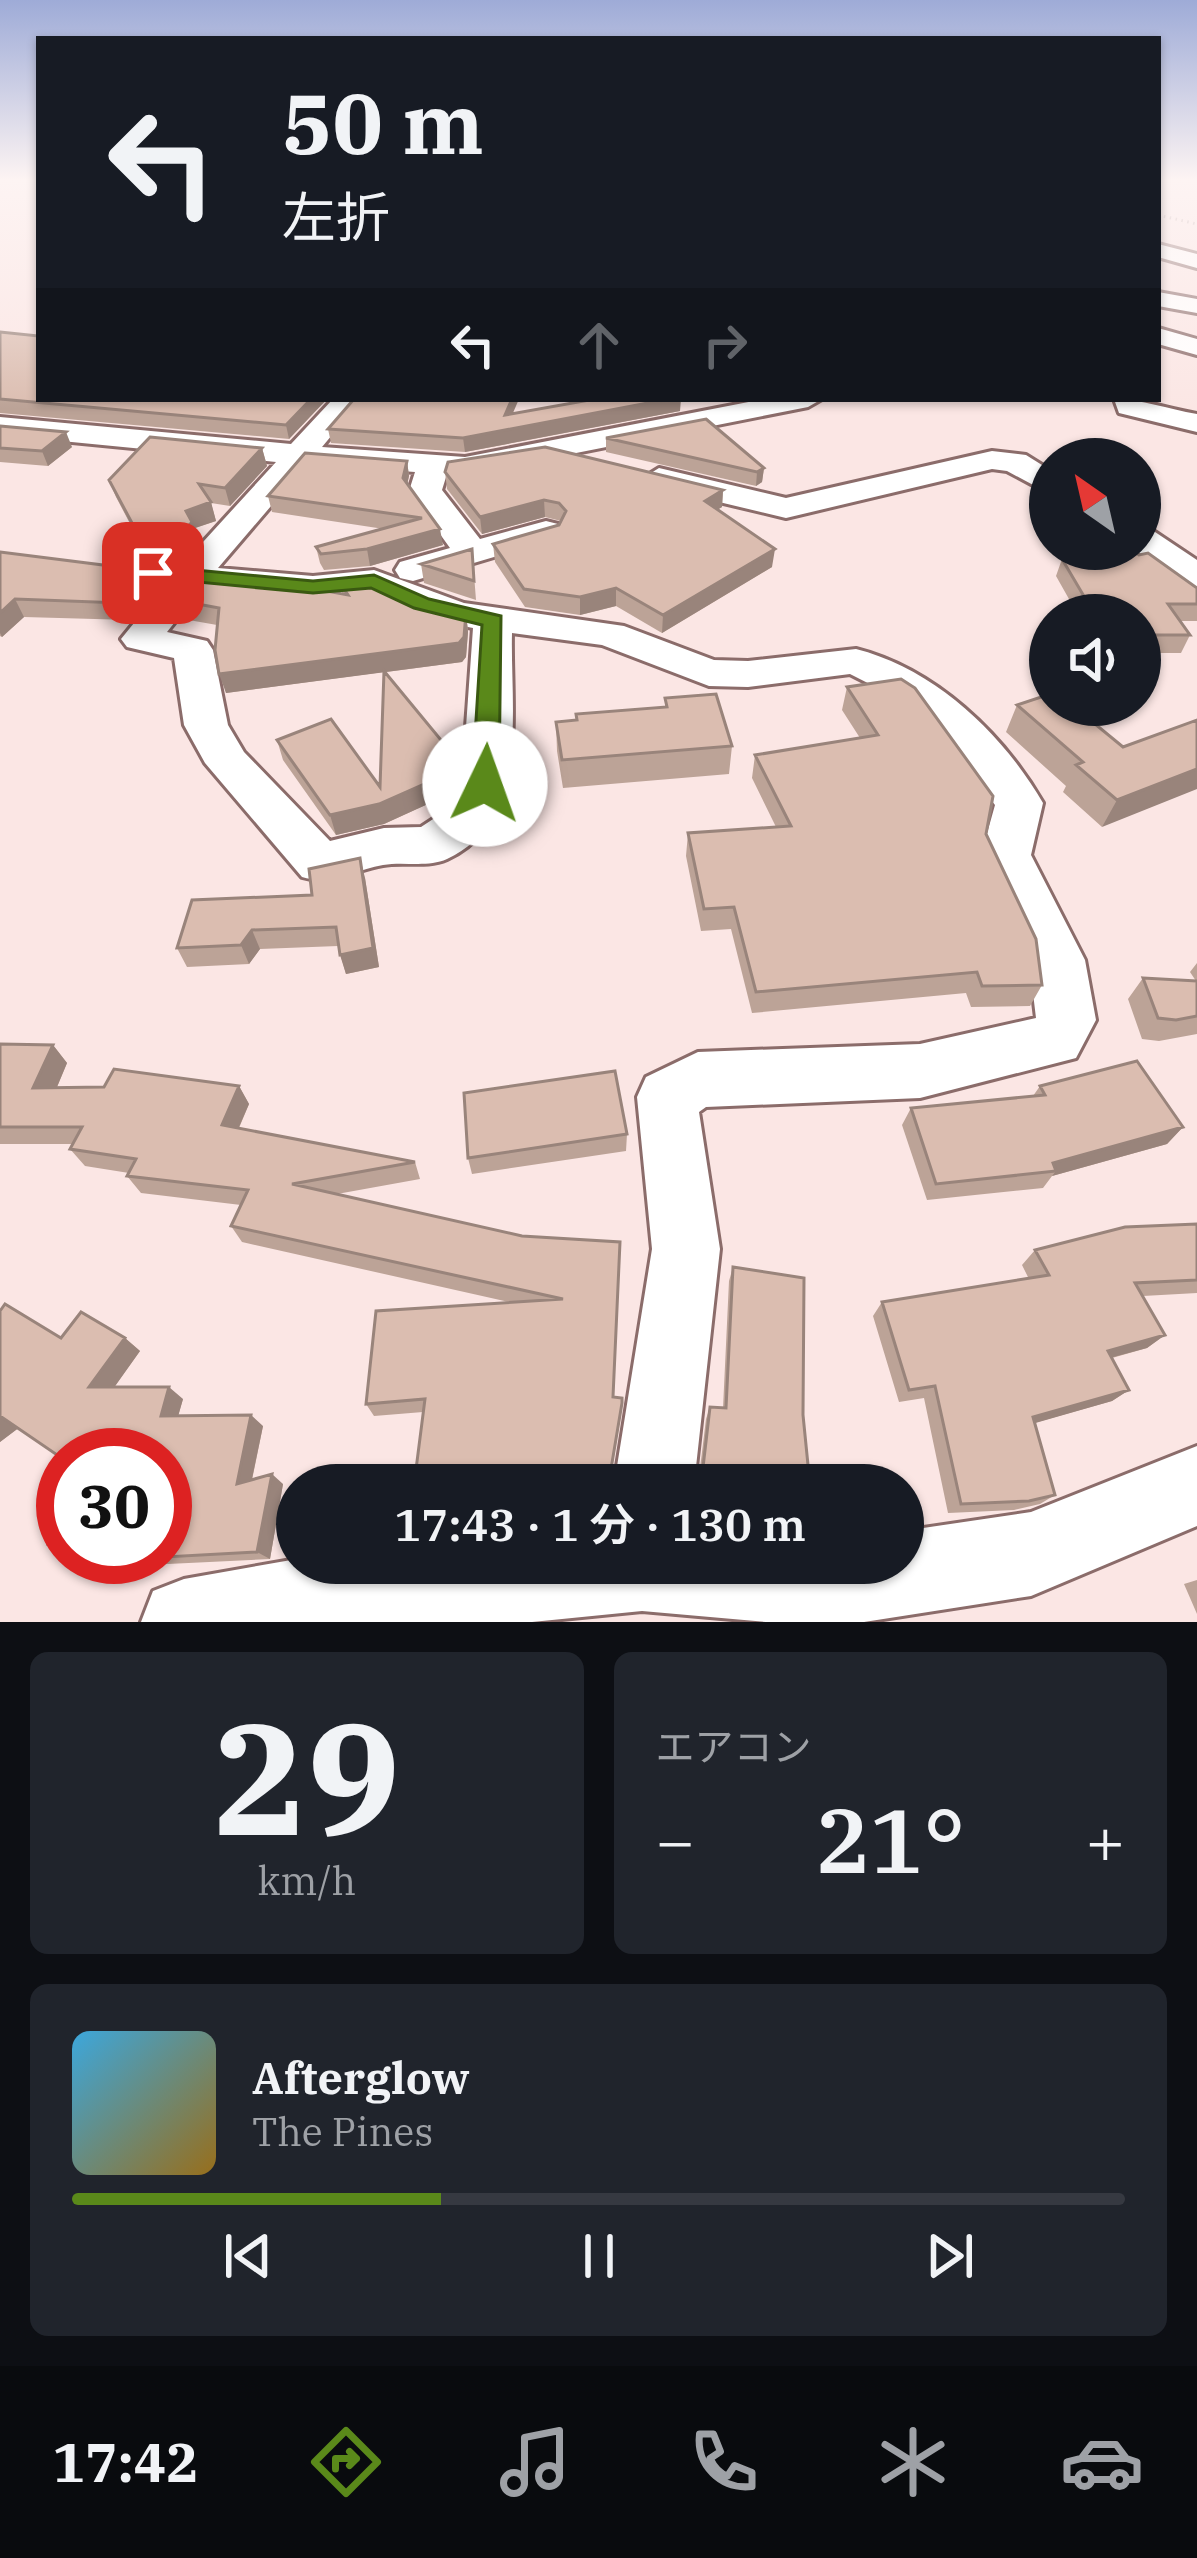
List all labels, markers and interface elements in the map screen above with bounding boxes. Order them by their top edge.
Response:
text: 50 m [282,68,484,177]
icon: left [84,84,240,240]
text: 左折 [282,182,390,252]
icon: left [440,312,506,378]
icon: ahead [566,312,632,378]
icon: right [692,312,758,378]
north arrow [1029,438,1161,570]
map controls [1029,438,1161,726]
pin [102,522,204,624]
icon: arrive [120,540,186,606]
button: sound [1029,594,1161,726]
position arrow [422,721,548,847]
speed limit sign: 30 [36,1428,192,1584]
text: 17:43 · 1 分 · 130 m [394,1495,806,1553]
text: 29 [213,1675,400,1878]
text: エアコン [656,1721,812,1772]
text: 21° [815,1781,965,1898]
text: − [656,1797,695,1883]
text: + [1085,1797,1125,1883]
text: km/h [257,1855,356,1906]
text: Afterglow [252,2048,470,2106]
text: The Pines [252,2106,433,2157]
icon: previous [215,2223,281,2289]
icon: pause [566,2223,632,2289]
icon: next [917,2223,983,2289]
icon: directions [304,2420,388,2504]
icon: music [493,2420,577,2504]
icon: phone [682,2420,766,2504]
icon: climate [871,2420,955,2504]
icon: car [1060,2420,1144,2504]
text: 17:42 [53,2427,199,2497]

